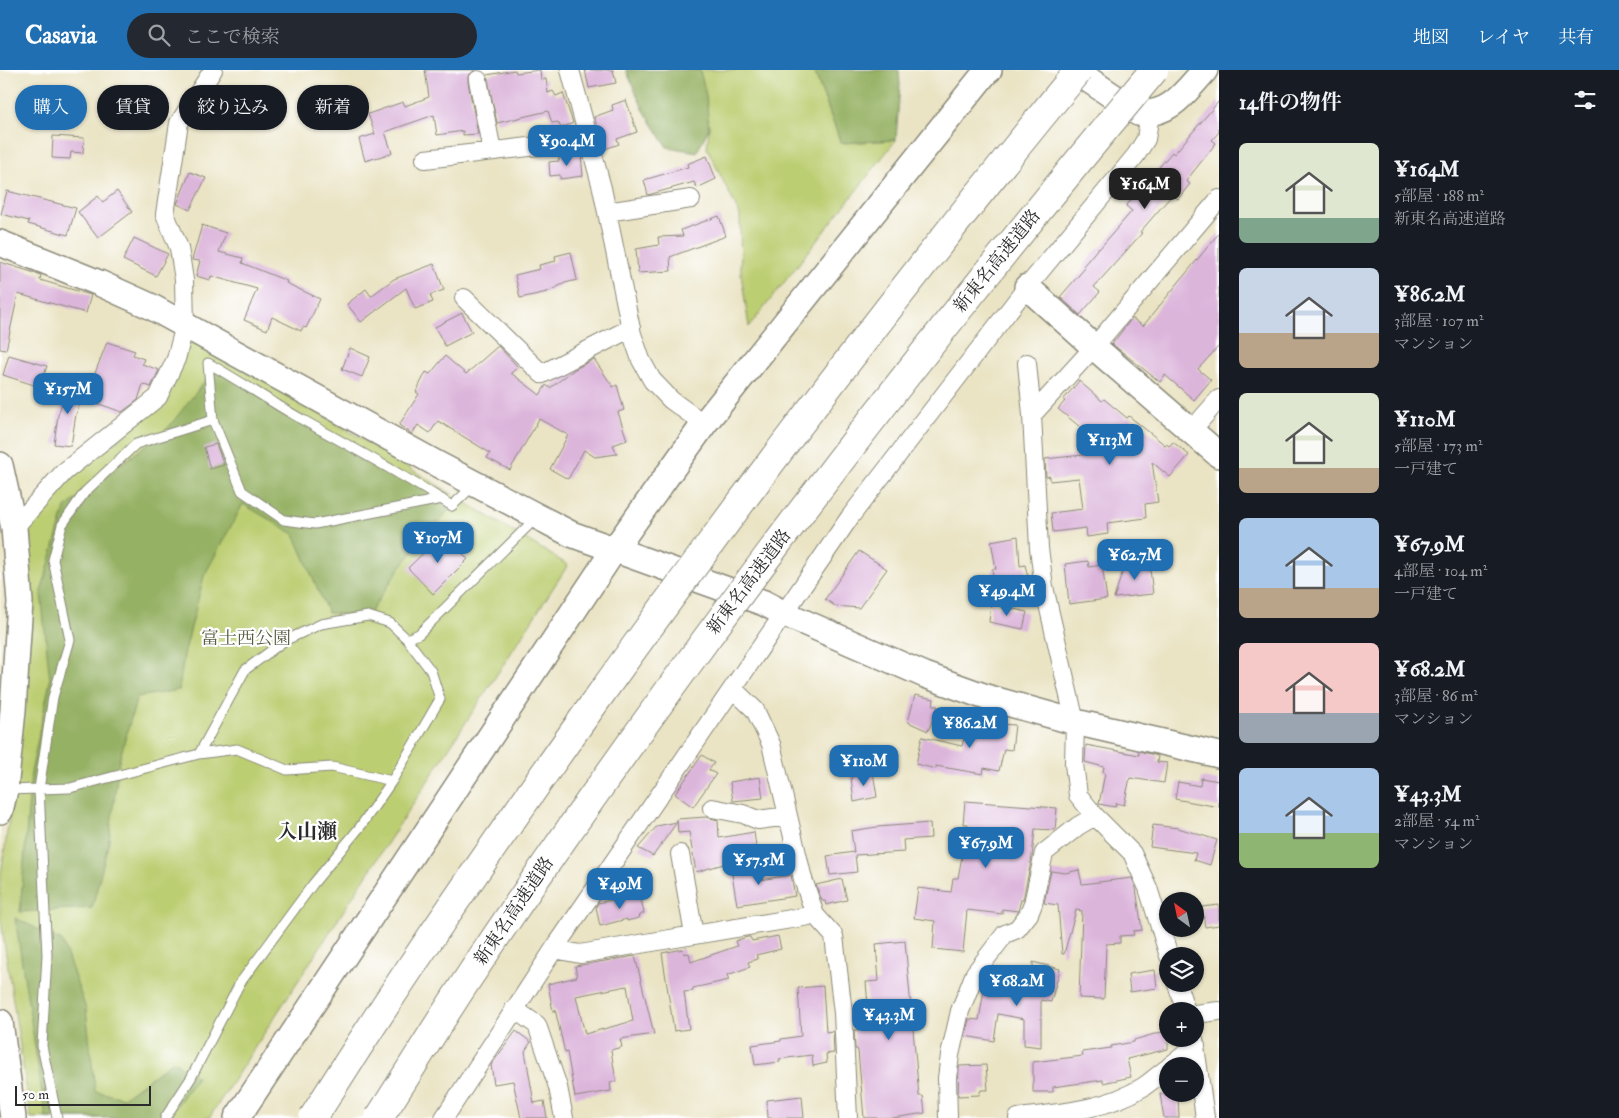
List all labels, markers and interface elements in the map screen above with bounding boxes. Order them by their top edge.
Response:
search box [127,13,477,58]
text: Casavia [25,20,97,51]
icon: search [145,21,173,49]
text: ここで検索 [185,25,280,49]
text: 地図 [1413,26,1449,49]
text: レイヤ [1477,26,1530,49]
text: 共有 [1558,26,1594,49]
chip: 購入 [15,85,87,130]
chip: 賃貸 [97,85,169,130]
chip: 絞り込み [179,85,287,130]
chip: 新着 [297,85,369,130]
icon: filters [1571,86,1599,114]
text: 14件の物件 [1239,89,1342,116]
pin: ¥90.4M [526,124,608,167]
text: ¥90.4M [539,131,595,151]
text: ¥164M [1394,156,1459,183]
icon: home [1279,163,1339,223]
pin: ¥164M [1110,168,1180,210]
text: ¥164M [1120,174,1170,194]
text: 5部屋 · 188 m² [1394,186,1484,206]
street label: 新東名高速道路 [948,205,1046,317]
text: 新東名高速道路 [1394,209,1506,229]
text: ¥86.2M [1394,281,1465,308]
icon: home [1279,288,1339,348]
text: 3部屋 · 107 m² [1394,311,1483,331]
text: マンション [1394,334,1473,354]
pin: ¥157M [33,372,103,415]
text: ¥157M [44,379,92,399]
text: ¥110M [1394,406,1456,433]
icon: home [1279,413,1339,473]
pin: ¥113M [1075,424,1145,466]
text: ¥113M [1087,430,1133,450]
text: 5部屋 · 173 m² [1394,436,1482,456]
text: 一戸建て [1394,459,1458,479]
pin: ¥107M [403,522,473,564]
street label: 新東名高速道路 [702,525,796,639]
text: ¥107M [414,528,462,548]
text: ¥67.9M [1394,531,1465,558]
pin: ¥62.7M [1094,538,1176,581]
icon: home [1279,538,1339,598]
text: ¥62.7M [1108,545,1162,565]
text: 4部屋 · 104 m² [1394,561,1487,581]
pin: ¥49.4M [966,574,1048,617]
text: ¥49.4M [979,581,1035,601]
text: 一戸建て [1394,584,1458,604]
park label: 富士西公園 [201,627,291,650]
text: ¥68.2M [1394,656,1465,683]
icon: home [1279,663,1339,723]
text: 3部屋 · 86 m² [1394,686,1478,706]
pin: ¥86.2M [929,706,1011,749]
text: マンション [1394,709,1473,729]
text: ¥86.2M [943,713,997,733]
pin: ¥110M [829,744,899,787]
text: ¥110M [840,751,888,771]
text: ¥43.3M [1394,781,1462,808]
icon: home [1279,788,1339,848]
text: 2部屋 · 54 m² [1394,811,1480,831]
district label: 入山瀬 [277,819,337,844]
pin: ¥67.9M [945,826,1027,869]
text: ¥67.9M [959,833,1013,853]
text: マンション [1394,834,1473,854]
pin: ¥57.5M [718,844,800,886]
text: ¥57.5M [733,850,785,870]
street label: 新東名高速道路 [469,852,559,970]
pin: ¥49M [590,868,650,910]
text: ¥49M [598,874,642,894]
north arrow [1159,892,1204,938]
map controls [1159,892,1204,1102]
button: layers [1159,947,1204,992]
pin: ¥68.2M [976,964,1058,1007]
text: ¥68.2M [990,971,1044,991]
pin: ¥43.3M [848,998,930,1041]
button: + [1159,1002,1204,1047]
text: ¥43.3M [863,1005,915,1025]
button: − [1159,1057,1204,1102]
scale bar [15,1083,151,1106]
text: 50 m [22,1086,49,1103]

